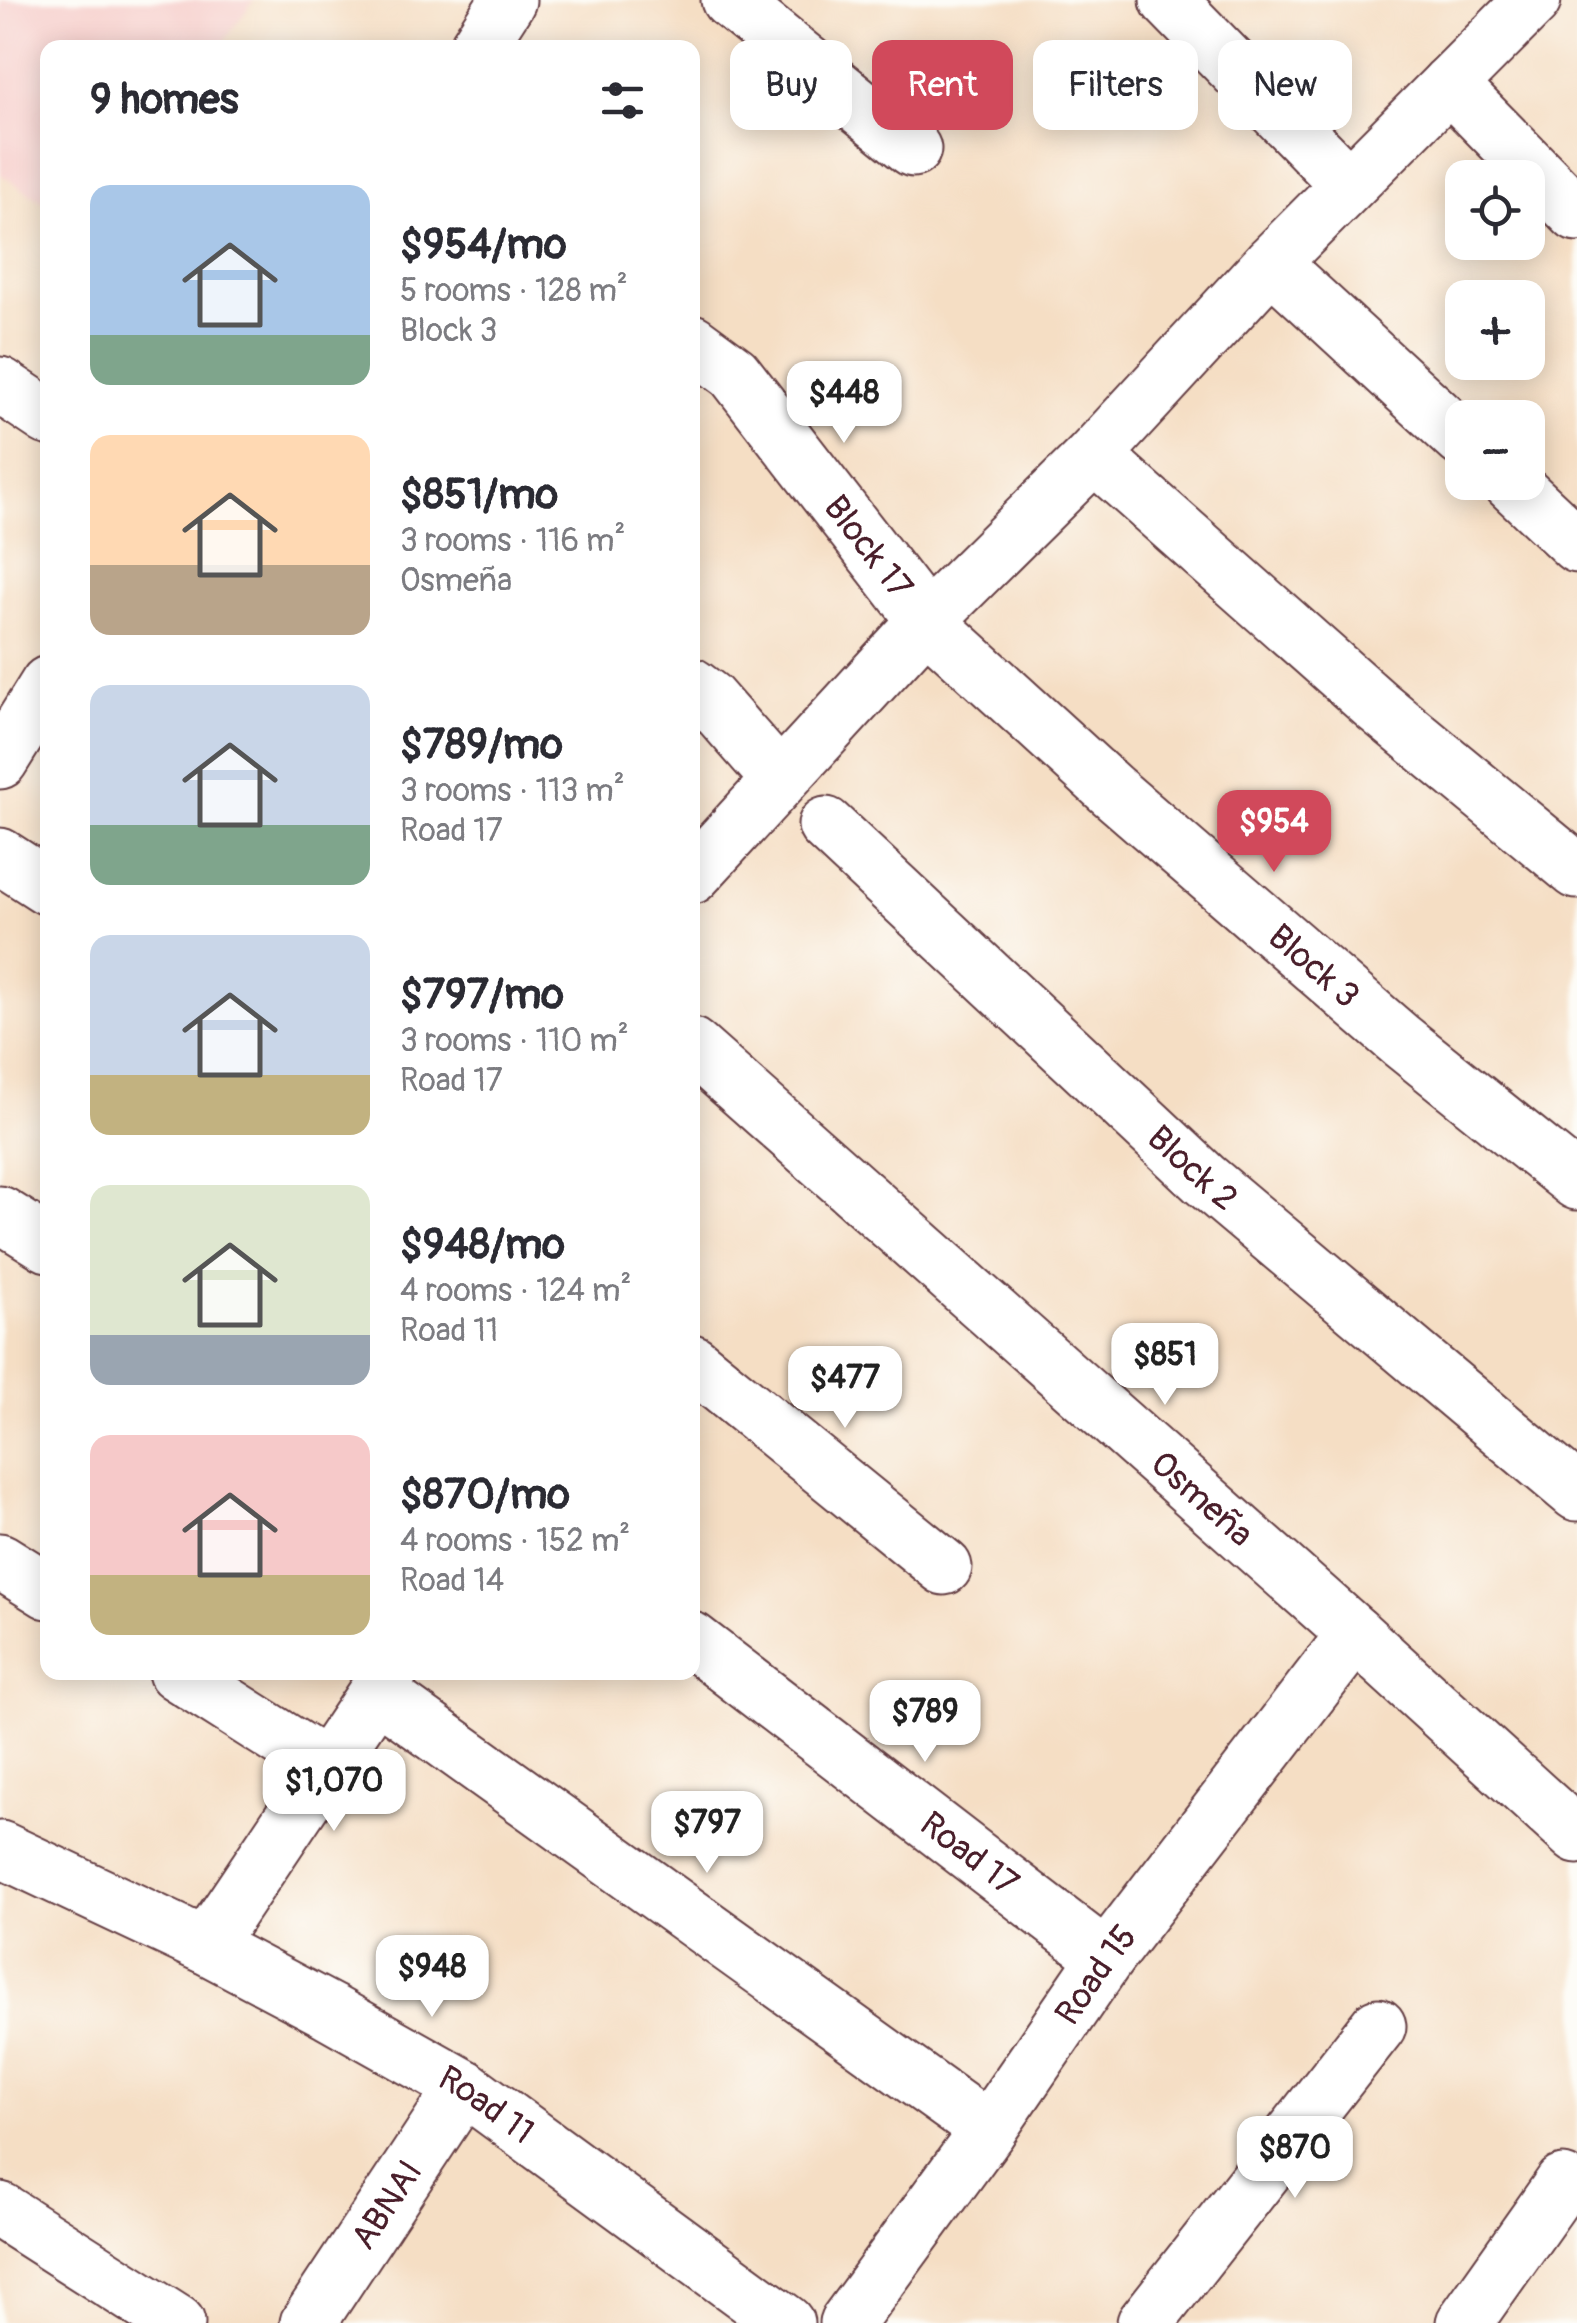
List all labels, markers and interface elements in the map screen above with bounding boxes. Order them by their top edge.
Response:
chip: Buy [730,40,852,130]
chip: Rent [872,40,1013,130]
chip: Filters [1033,40,1198,130]
chip: New [1218,40,1352,130]
icon: filters [595,73,650,128]
text: 9 homes [90,74,239,126]
map controls [1445,160,1545,500]
button: locate [1445,160,1545,260]
text: $954/mo [400,219,566,271]
icon: home [170,225,290,345]
text: 5 rooms · 128 m² [400,271,628,311]
button: + [1445,280,1545,380]
text: Block 3 [400,311,497,351]
pin: $448 [785,361,903,446]
text: $448 [809,373,879,413]
button: − [1445,400,1545,500]
text: $851/mo [400,469,558,521]
icon: home [170,475,290,595]
street label: Block 17 [814,487,922,608]
text: 3 rooms · 116 m² [400,521,625,561]
text: Osmeña [400,561,512,601]
text: $789/mo [400,719,563,771]
icon: home [170,725,290,845]
text: 3 rooms · 113 m² [400,771,625,811]
pin: $954 [1215,790,1333,875]
text: $954 [1239,802,1309,842]
text: Road 17 [400,811,503,851]
street label: Block 3 [1259,915,1368,1018]
text: $797/mo [400,969,564,1021]
icon: home [170,975,290,1095]
text: 3 rooms · 110 m² [400,1021,629,1061]
text: Road 17 [400,1061,503,1101]
street label: Block 2 [1138,1116,1246,1221]
text: $948/mo [400,1219,565,1271]
icon: home [170,1225,290,1345]
text: 4 rooms · 124 m² [400,1271,631,1311]
text: Road 11 [400,1311,498,1351]
pin: $851 [1106,1323,1224,1408]
text: $851 [1133,1335,1197,1375]
pin: $477 [786,1346,904,1431]
text: $477 [810,1358,880,1398]
street label: Osmeña [1141,1442,1262,1556]
text: $870/mo [400,1469,570,1521]
icon: home [170,1475,290,1595]
text: 4 rooms · 152 m² [400,1521,630,1561]
text: Road 14 [400,1561,504,1601]
pin: $789 [866,1680,984,1765]
text: $789 [892,1692,958,1732]
pin: $1,070 [253,1749,415,1834]
text: $1,070 [285,1761,383,1801]
pin: $797 [648,1791,766,1876]
street label: Road 17 [911,1802,1027,1906]
text: $797 [673,1803,741,1843]
street label: Road 15 [1046,1916,1147,2034]
pin: $948 [373,1935,491,2020]
text: $948 [398,1947,466,1987]
street label: Road 11 [431,2056,543,2154]
pin: $870 [1236,2116,1354,2201]
text: $870 [1259,2128,1331,2168]
street label: ABNAI [342,2152,432,2258]

